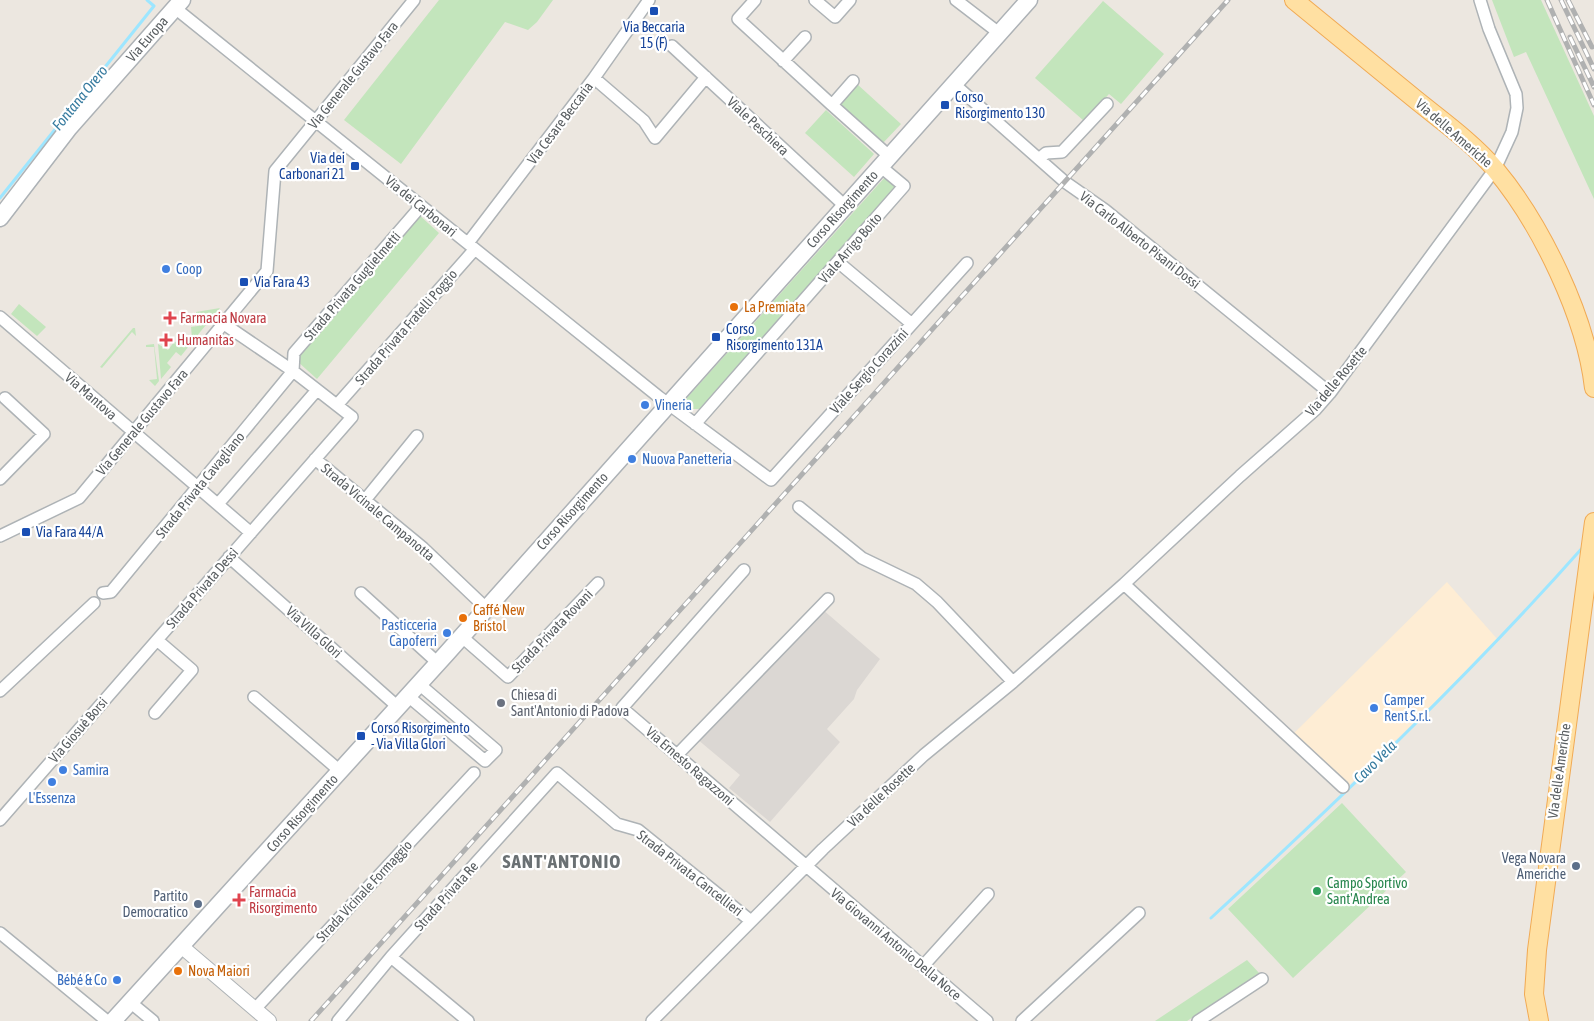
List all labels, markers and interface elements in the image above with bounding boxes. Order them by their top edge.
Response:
marker: Via Beccaria 15 (F) [648,5,660,17]
street label: Via Europa [123,13,171,65]
street label: Via Generale Gustavo Fara [305,18,401,132]
place label: Via Beccaria 15 (F) [623,19,685,51]
water label: Fontana Orero [48,62,111,133]
street label: Via Cesare Beccaria [524,79,596,167]
place label: Corso Risorgimento 130 [955,89,1045,121]
street label: Viale Peschiera [724,93,792,159]
street label: Via delle Americhe [1413,95,1495,171]
marker: Corso Risorgimento 130 [939,99,951,111]
place label: Via dei Carbonari 21 [279,150,345,182]
marker: Via dei Carbonari 21 [349,160,361,172]
street label: Corso Risorgimento [803,167,881,251]
street label: Via dei Carbonari [382,172,460,240]
street label: Via Carlo Alberto Pisani Dossi [1077,188,1203,292]
street label: Viale Arrigo Boito [815,210,885,286]
street label: Strada Privata Guglielmetti [300,228,404,344]
place label: Coop [176,261,202,277]
marker: Coop [160,263,172,275]
street label: Strada Privata Fratelli Poggio [352,266,460,388]
place label: Via Fara 43 [254,274,310,290]
marker: Via Fara 43 [238,276,250,288]
place label: La Premiata [744,299,806,315]
marker: La Premiata [728,301,740,313]
place label: Farmacia Novara [180,310,267,326]
marker: Farmacia Novara [164,312,176,324]
place label: Corso Risorgimento 131A [726,321,823,353]
street label: Viale Sergio Corazzini [827,325,911,417]
marker: Corso Risorgimento 131A [710,331,722,343]
place label: Humanitas [177,332,234,348]
marker: Humanitas [159,333,173,347]
street label: Via delle Rosette [1302,343,1370,419]
street label: Via Generale Gustavo Fara [93,366,191,478]
street label: Via Mantova [62,369,120,423]
place label: Vineria [655,397,692,413]
marker: Vineria [639,399,651,411]
street label: Strada Privata Cavagliano [152,429,248,541]
place label: Nuova Panetteria [642,451,732,467]
marker: Nuova Panetteria [626,453,638,465]
street label: Strada Vicinale Campanotta [318,460,438,564]
street label: Corso Risorgimento [533,469,611,553]
place label: Via Fara 44/A [36,524,104,540]
marker: Via Fara 44/A [20,526,32,538]
street label: Strada Privata Dessì [163,544,241,632]
street label: Strada Privata Rovani [508,586,596,676]
place label: Caffé New Bristol [473,602,525,634]
street label: Via Villa Glori [283,603,345,661]
marker: Caffé New Bristol [457,612,469,624]
place label: Pasticceria Capoferri [381,617,437,649]
marker: Pasticceria Capoferri [441,627,453,639]
place label: Chiesa di Sant'Antonio di Padova [511,687,629,719]
place label: Camper Rent S.r.l. [1384,692,1431,724]
street label: Via Giosuè Borsi [45,694,111,766]
marker: Chiesa di Sant'Antonio di Padova [495,697,507,709]
marker: Camper Rent S.r.l. [1368,702,1380,714]
place label: Corso Risorgimento - Via Villa Glori [371,720,470,752]
street label: Via delle Americhe [1544,722,1574,820]
street label: Via Ernesto Ragazzoni [643,723,737,809]
marker: Corso Risorgimento - Via Villa Glori [355,730,367,742]
water label: Cavo Vela [1350,737,1400,787]
street label: Via delle Rosette [844,760,918,830]
place label: Samira [73,762,109,778]
marker: Samira [57,764,69,776]
street label: Corso Risorgimento [263,771,341,855]
marker: L'Essenza [46,776,58,788]
place label: L'Essenza [28,790,76,806]
street label: Strada Privata Cancellieri [634,827,746,919]
street label: Strada Vicinale Formaggio [313,837,415,945]
district label: SANT'ANTONIO [503,850,621,872]
place label: Vega Novara Americhe [1502,850,1566,882]
street label: Strada Privata Re [411,858,481,934]
marker: Vega Novara Americhe [1570,860,1582,872]
place label: Campo Sportivo Sant'Andrea [1327,875,1408,907]
place label: Farmacia Risorgimento [249,884,317,916]
street label: Via Giovanni Antonio Della Noce [827,885,965,1003]
marker: Campo Sportivo Sant'Andrea [1311,885,1323,897]
place label: Partito Democratico [123,888,188,920]
marker: Farmacia Risorgimento [233,894,245,906]
marker: Partito Democratico [192,898,204,910]
place label: Nova Maiori [188,963,250,979]
marker: Nova Maiori [172,965,184,977]
place label: Bébé & Co [57,972,107,988]
marker: Bébé & Co [111,974,123,986]

